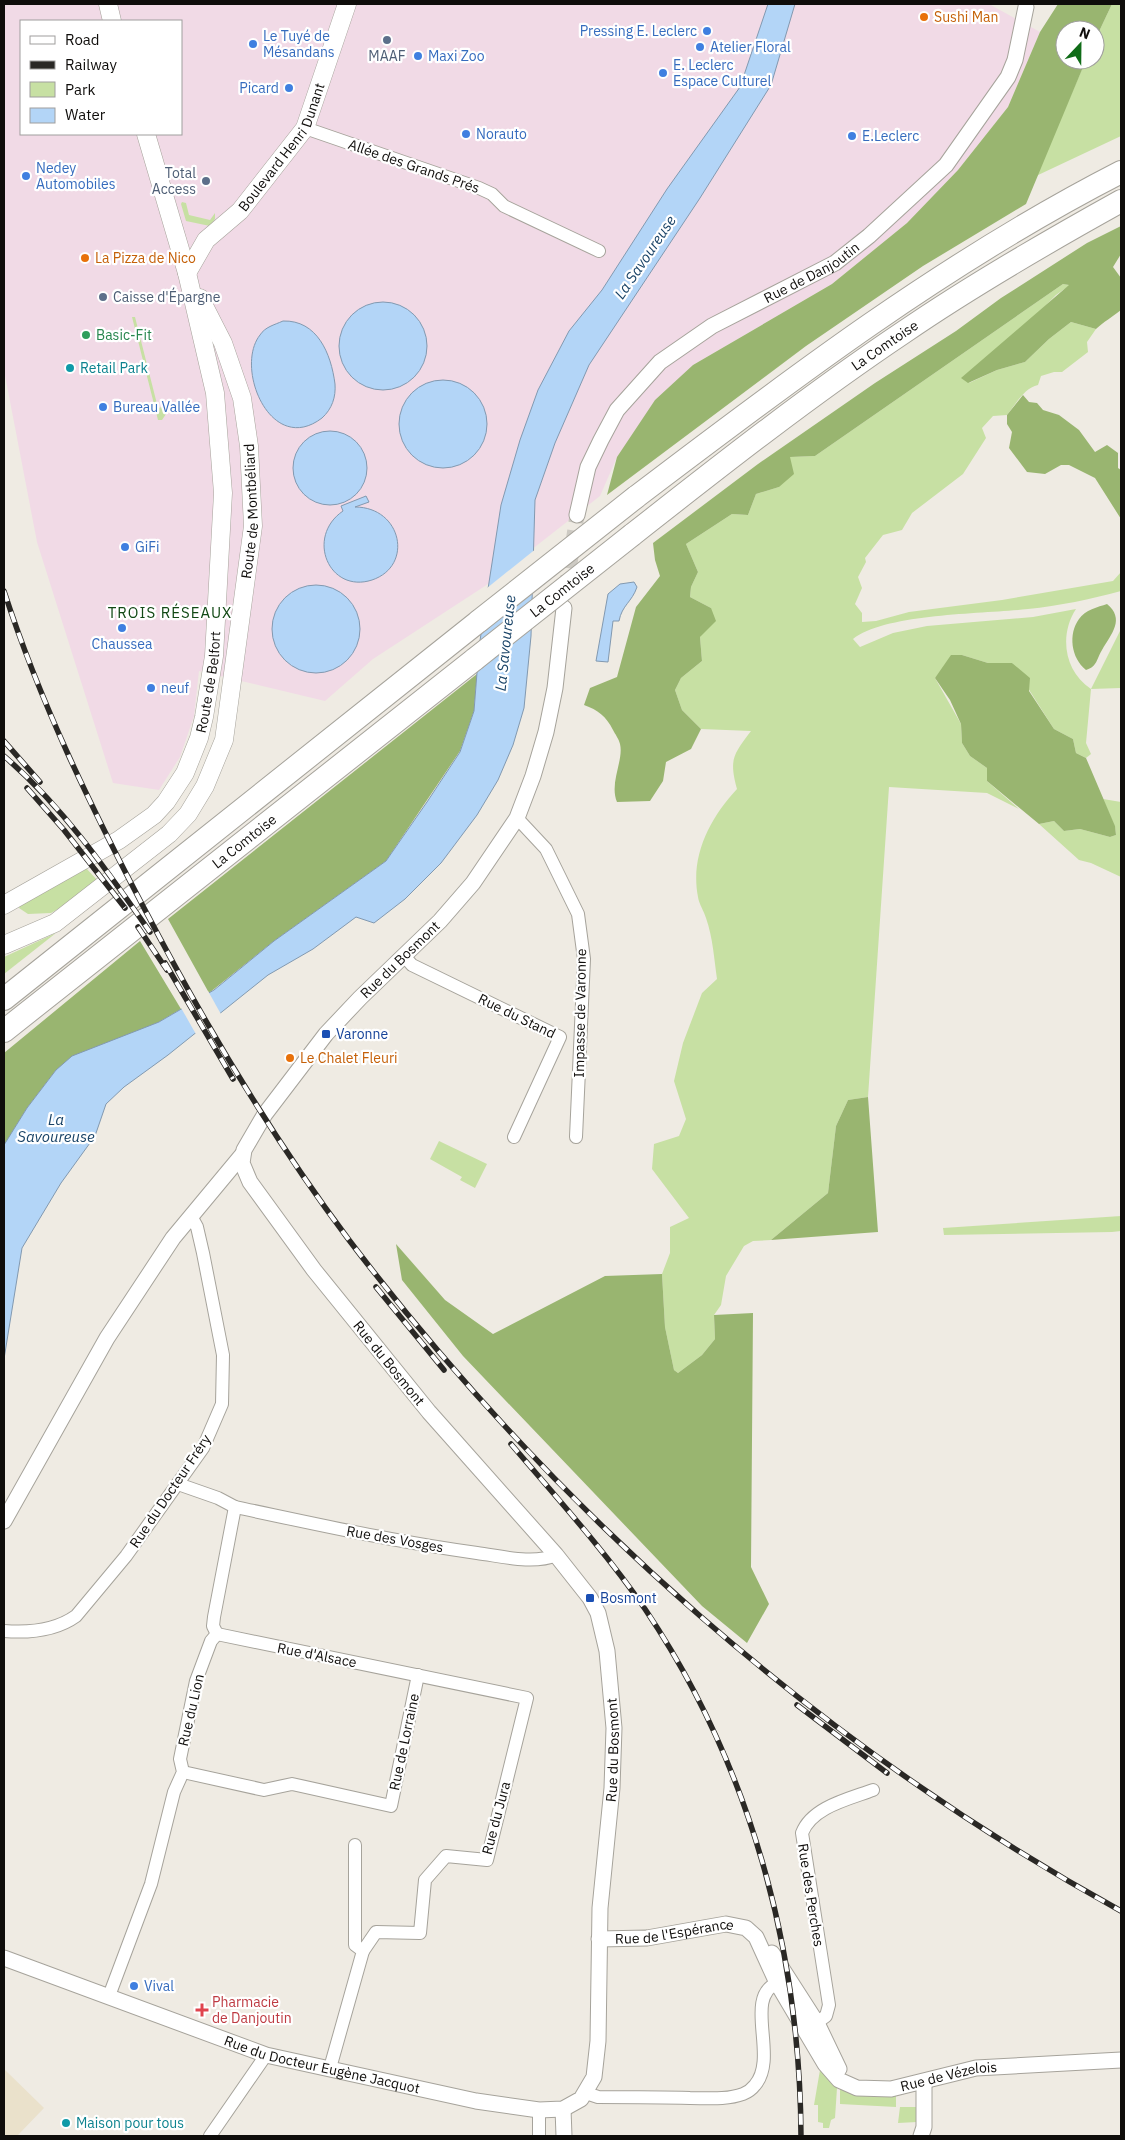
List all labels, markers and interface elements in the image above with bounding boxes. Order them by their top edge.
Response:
place label: Sushi Man [934,8,998,26]
marker: Sushi Man [918,11,930,23]
legend [20,20,182,135]
north arrow [1055,20,1105,70]
place label: Pressing E. Leclerc [580,22,697,40]
text: N [1077,23,1093,43]
marker: Pressing E. Leclerc [701,25,713,37]
place label: Le Tuyé de Mésandans [263,27,335,61]
text: Road [65,30,100,49]
marker: MAAF [381,34,393,46]
marker: Le Tuyé de Mésandans [247,38,259,50]
place label: Atelier Floral [710,38,791,56]
marker: Atelier Floral [694,41,706,53]
place label: MAAF [368,47,406,65]
place label: Maxi Zoo [428,47,485,65]
marker: Maxi Zoo [412,50,424,62]
text: Railway [65,55,118,74]
place label: E. Leclerc Espace Culturel [673,56,772,90]
marker: E. Leclerc Espace Culturel [657,67,669,79]
place label: Picard [239,79,279,97]
text: Park [65,80,95,99]
street label: Boulevard Henri Dunant [234,81,329,215]
marker: Picard [283,82,295,94]
text: Water [65,105,106,124]
place label: Norauto [476,125,527,143]
place label: E.Leclerc [862,127,919,145]
marker: Norauto [460,128,472,140]
marker: E.Leclerc [846,130,858,142]
street label: Allée des Grands Prés [346,135,482,197]
place label: Nedey Automobiles [36,159,116,193]
place label: Total Access [152,164,196,198]
marker: Nedey Automobiles [20,170,32,182]
marker: Total Access [200,175,212,187]
water label: La Savoureuse [610,211,680,302]
street label: Rue de Danjoutin [761,238,863,307]
place label: La Pizza de Nico [95,249,196,267]
marker: La Pizza de Nico [79,252,91,264]
place label: Caisse d'Épargne [113,287,221,306]
marker: Caisse d'Épargne [97,291,109,303]
street label: La Comtoise [848,316,922,375]
place label: Basic-Fit [96,326,152,344]
marker: Basic-Fit [80,329,92,341]
place label: Retail Park [80,359,148,377]
marker: Retail Park [64,362,76,374]
place label: Bureau Vallée [113,398,200,416]
marker: Bureau Vallée [97,401,109,413]
street label: Route de Montbéliard [237,443,262,580]
place label: GiFi [135,538,160,556]
marker: GiFi [119,541,131,553]
street label: La Comtoise [526,559,598,621]
water label: La Savoureuse [491,594,520,692]
district label: TROIS RÉSEAUX [108,603,232,622]
marker: Chaussea [116,622,128,634]
street label: Route de Belfort [192,631,224,735]
place label: Chaussea [92,635,153,653]
place label: neuf [161,679,190,697]
marker: neuf [145,682,157,694]
street label: La Comtoise [208,810,280,872]
street label: Rue du Bosmont [356,917,444,1002]
street label: Impasse de Varonne [570,948,590,1078]
street label: Rue du Stand [475,990,559,1042]
place label: Varonne [336,1025,388,1043]
marker: Varonne [320,1028,332,1040]
place label: Le Chalet Fleuri [300,1049,398,1067]
marker: Le Chalet Fleuri [284,1052,296,1064]
water label: La Savoureuse [17,1110,95,1146]
street label: Rue du Bosmont [349,1317,429,1409]
street label: Rue du Docteur Fréry [125,1431,215,1551]
street label: Rue des Vosges [345,1522,445,1556]
place label: Bosmont [600,1589,657,1607]
marker: Bosmont [584,1592,596,1604]
street label: Rue d'Alsace [276,1638,358,1672]
street label: Rue du Lion [174,1672,208,1748]
street label: Rue de Lorraine [385,1692,423,1792]
street label: Rue du Bosmont [602,1697,623,1803]
street label: Rue du Jura [478,1779,515,1857]
street label: Rue des Perches [794,1842,828,1948]
street label: Rue de l'Espérance [615,1915,736,1948]
place label: Vival [144,1977,174,1995]
marker: Vival [128,1980,140,1992]
place label: Pharmacie de Danjoutin [212,1993,292,2027]
marker: Pharmacie de Danjoutin [196,2004,208,2016]
street label: Rue du Docteur Eugène Jacquot [222,2031,422,2097]
street label: Rue de Vézelois [898,2058,998,2095]
place label: Maison pour tous [76,2114,184,2132]
marker: Maison pour tous [60,2117,72,2129]

